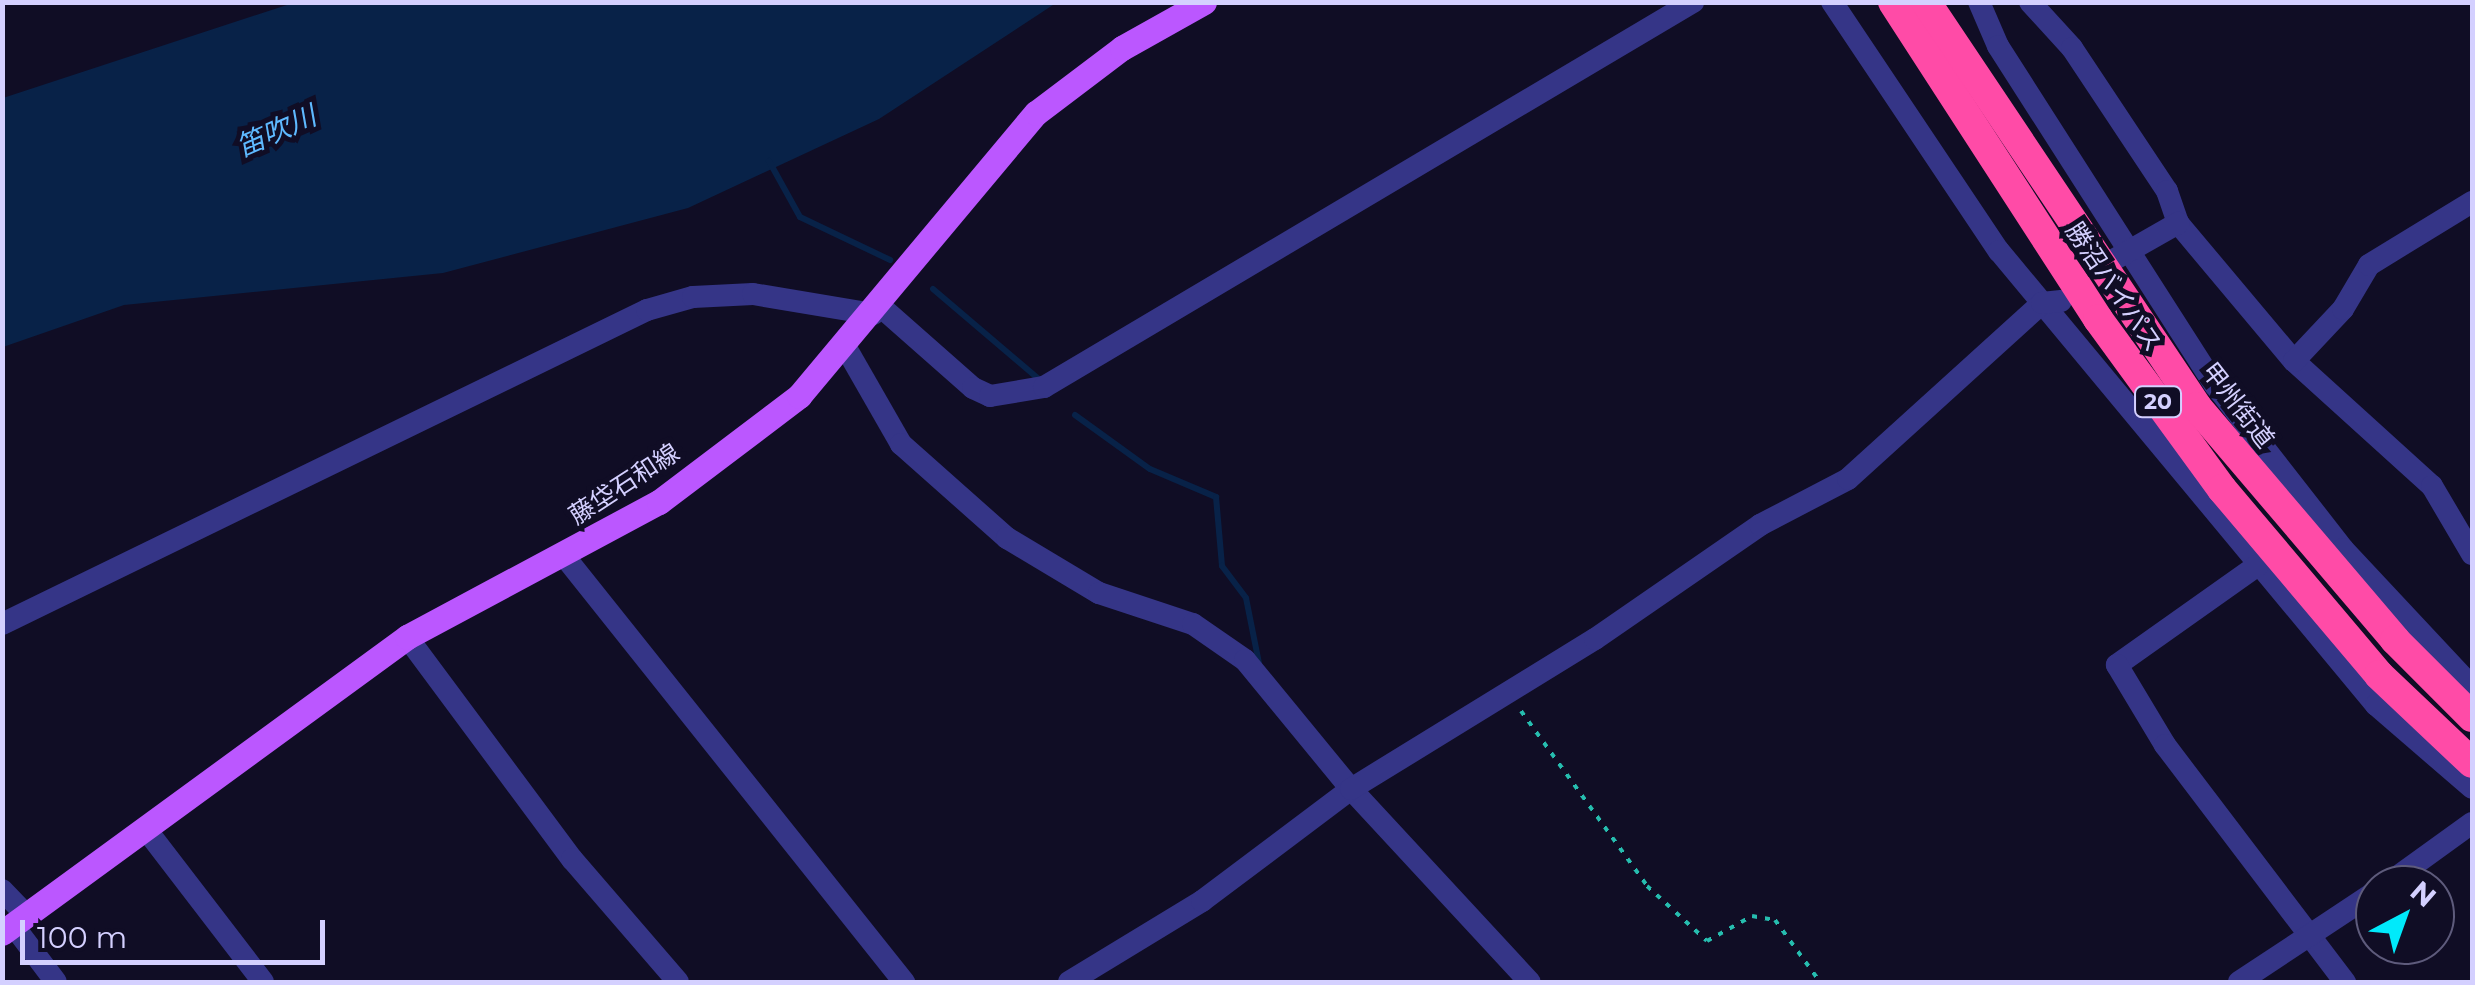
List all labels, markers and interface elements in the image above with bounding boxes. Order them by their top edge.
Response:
water label: 笛吹川 [231,99,321,163]
street label: 勝沼バイパス [2060,216,2168,358]
street label: 甲州街道 [2195,356,2281,454]
road number: 20 [2133,385,2183,419]
street label: 藤垈石和線 [563,437,685,531]
north arrow [2355,865,2455,965]
text: N [2404,874,2443,914]
scale bar [25,900,330,962]
text: 100 m [37,919,127,956]

